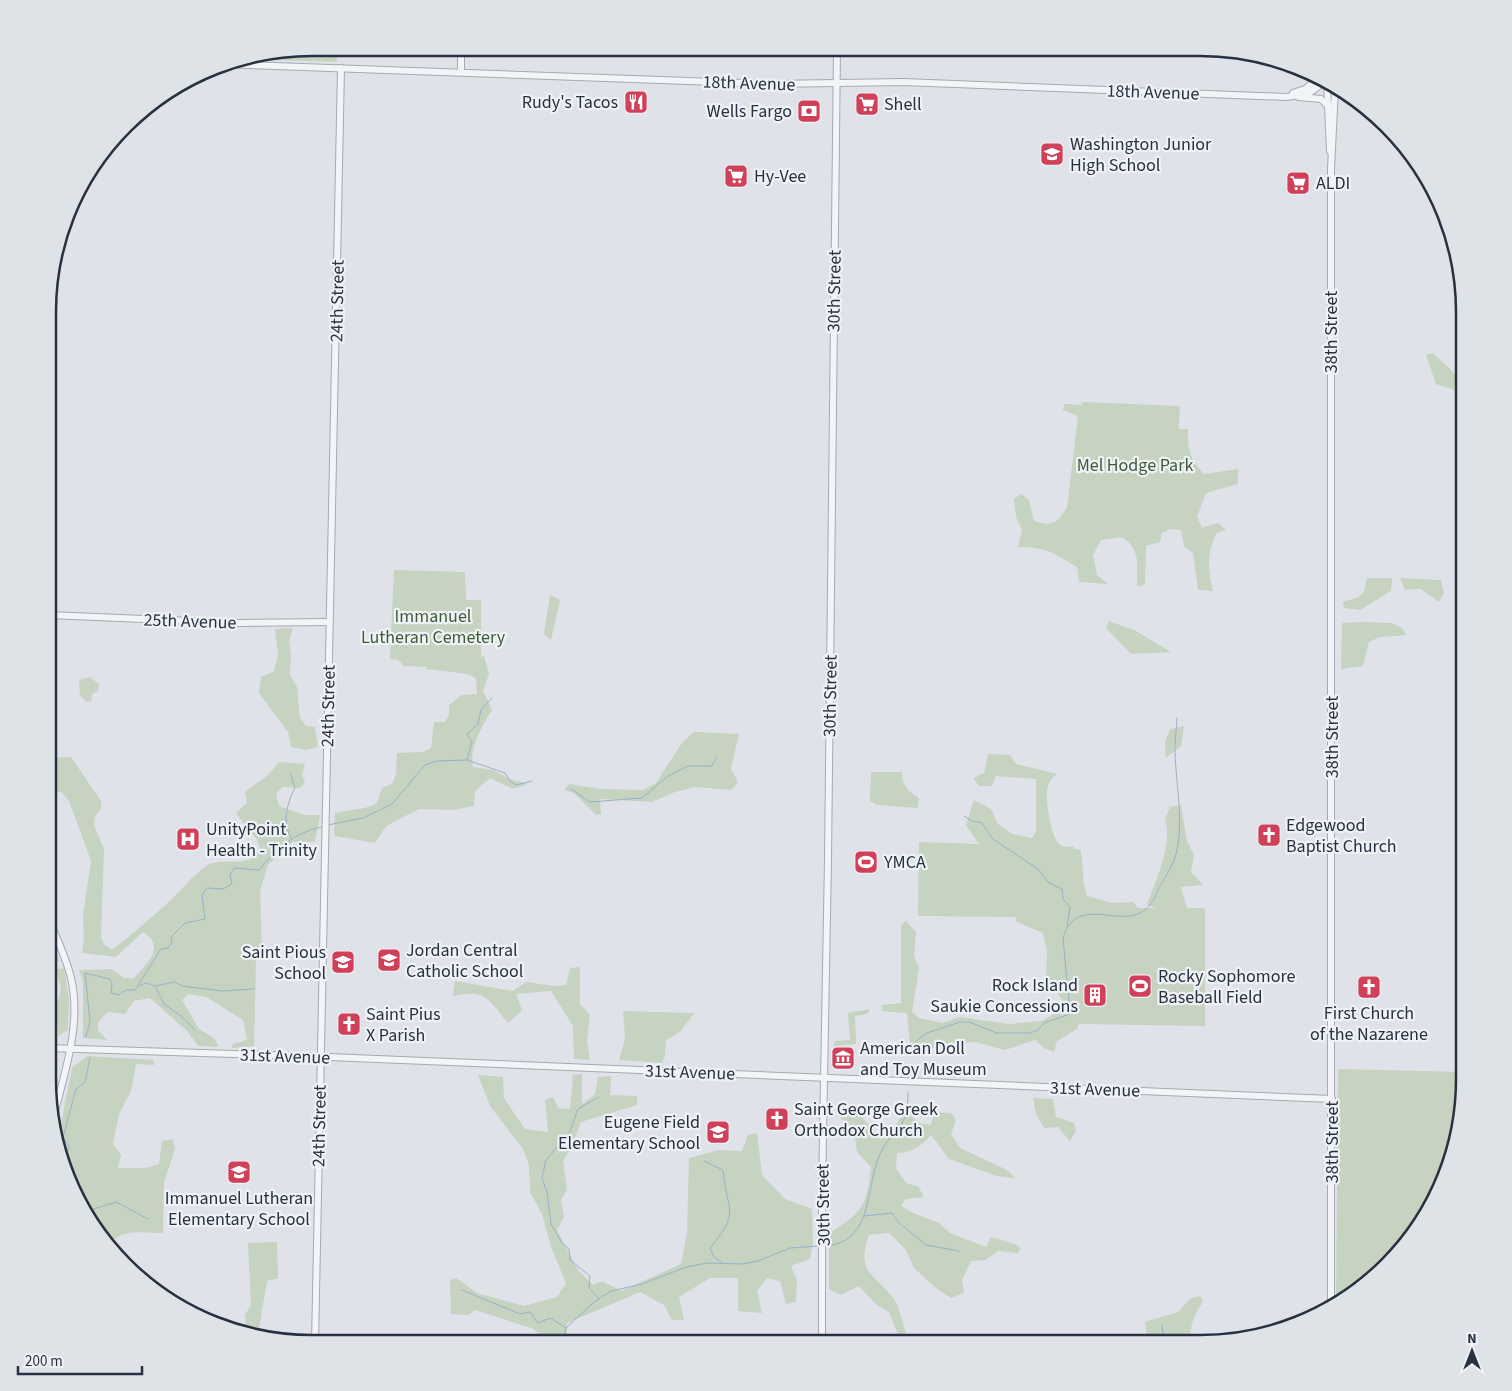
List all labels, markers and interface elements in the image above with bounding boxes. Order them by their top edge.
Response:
street label: 18th Avenue [702,69,796,98]
street label: 18th Avenue [1106,78,1200,107]
restaurant icon: Rudy's Tacos [623,89,649,115]
place label: Rudy's Tacos [522,90,618,115]
supermarket icon: Shell [854,91,880,117]
place label: Shell [884,92,922,117]
bank icon: Wells Fargo [796,98,822,124]
place label: Wells Fargo [707,99,792,124]
place label: Washington Junior High School [1070,132,1212,178]
school or university icon: Washington Junior High School [1039,141,1065,167]
supermarket icon: Hy-Vee [723,163,749,189]
place label: Hy-Vee [754,164,806,189]
supermarket icon: ALDI [1285,170,1311,196]
place label: ALDI [1316,171,1350,196]
street label: 30th Street [821,250,848,332]
street label: 24th Street [324,260,351,342]
street label: 38th Street [1319,291,1344,373]
park label: Mel Hodge Park [1077,453,1193,478]
park label: Immanuel Lutheran Cemetery [361,604,506,650]
street label: 25th Avenue [143,607,237,636]
street label: 30th Street [817,655,844,737]
street label: 24th Street [315,665,342,747]
street label: 38th Street [1320,696,1345,778]
place label: Edgewood Baptist Church [1286,813,1397,859]
place label: UnityPoint Health - Trinity [206,817,318,863]
church icon: Edgewood Baptist Church [1256,822,1282,848]
hospital icon: UnityPoint Health - Trinity [175,826,201,852]
sports icon: YMCA [853,849,879,875]
place label: YMCA [883,850,926,875]
place label: Jordan Central Catholic School [406,938,523,984]
place label: Saint Pious School [242,940,326,986]
school or university icon: Jordan Central Catholic School [376,947,402,973]
school or university icon: Saint Pious School [330,949,356,975]
place label: Rocky Sophomore Baseball Field [1158,964,1296,1010]
place label: Rock Island Saukie Concessions [930,973,1078,1019]
sports icon: Rocky Sophomore Baseball Field [1127,973,1153,999]
church icon: First Church of the Nazarene [1356,974,1382,1000]
building icon: Rock Island Saukie Concessions [1082,982,1108,1008]
place label: First Church of the Nazarene [1310,1001,1428,1047]
place label: Saint Pius X Parish [366,1002,441,1048]
church icon: Saint Pius X Parish [336,1011,362,1037]
place label: American Doll and Toy Museum [860,1036,987,1082]
street label: 31st Avenue [239,1042,331,1071]
museum icon: American Doll and Toy Museum [830,1045,856,1071]
street label: 31st Avenue [644,1058,736,1087]
street label: 31st Avenue [1049,1075,1141,1104]
street label: 24th Street [306,1085,333,1167]
place label: Saint George Greek Orthodox Church [794,1097,938,1143]
street label: 38th Street [1320,1101,1345,1183]
church icon: Saint George Greek Orthodox Church [764,1106,790,1132]
place label: Eugene Field Elementary School [558,1110,700,1156]
school or university icon: Eugene Field Elementary School [705,1119,731,1145]
school or university icon: Immanuel Lutheran Elementary School [226,1159,252,1185]
street label: 30th Street [810,1164,837,1246]
place label: Immanuel Lutheran Elementary School [165,1186,313,1232]
north arrow [1447,1326,1497,1376]
text: N [1467,1329,1477,1349]
scale bar [18,1344,141,1376]
text: 200 m [25,1351,63,1372]

